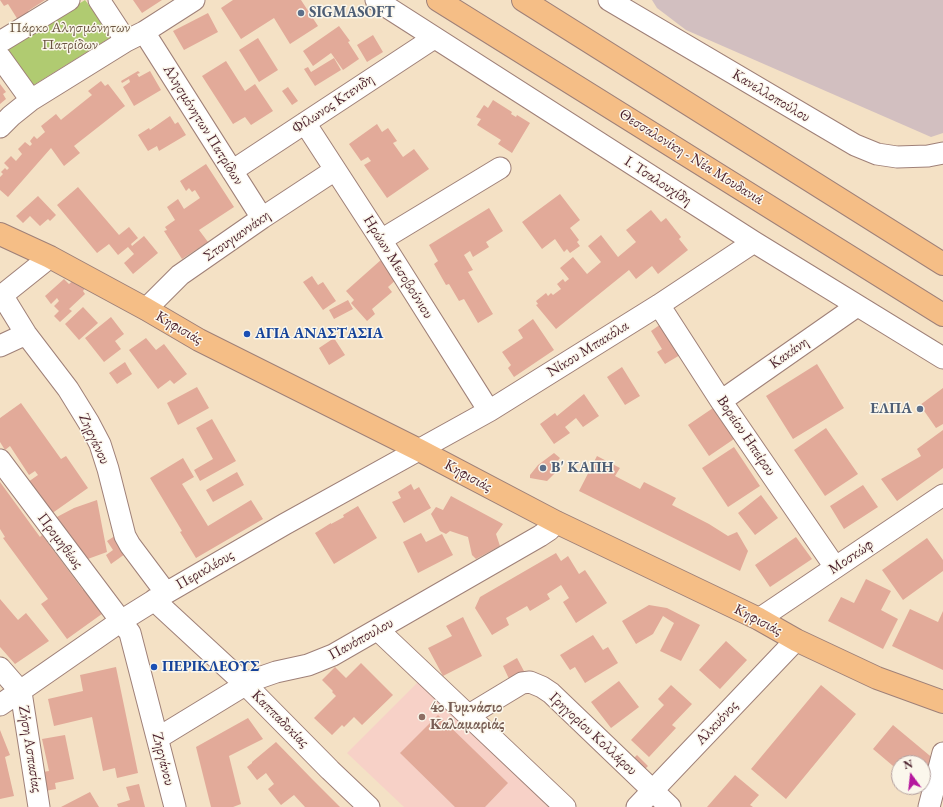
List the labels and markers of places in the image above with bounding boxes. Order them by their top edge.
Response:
place label: SIGMASOFT [309,4,395,22]
marker: SIGMASOFT [296,8,306,18]
place label: ΑΓΙΑ ΑΝΑΣΤΑΣΙΑ [255,325,383,343]
marker: ΑΓΙΑ ΑΝΑΣΤΑΣΙΑ [242,329,252,339]
place label: ΕΛΠΑ [870,400,912,418]
marker: ΕΛΠΑ [915,404,925,414]
place label: Β' ΚΑΠΗ [551,459,614,477]
marker: Β' ΚΑΠΗ [538,463,548,473]
place label: ΠΕΡΙΚΛΕΟΥΣ [162,658,259,676]
marker: ΠΕΡΙΚΛΕΟΥΣ [149,662,159,672]
place label: 4ο Γυμνάσιο Καλαμαριάς [430,699,504,734]
marker: 4ο Γυμνάσιο Καλαμαριάς [417,712,427,722]

